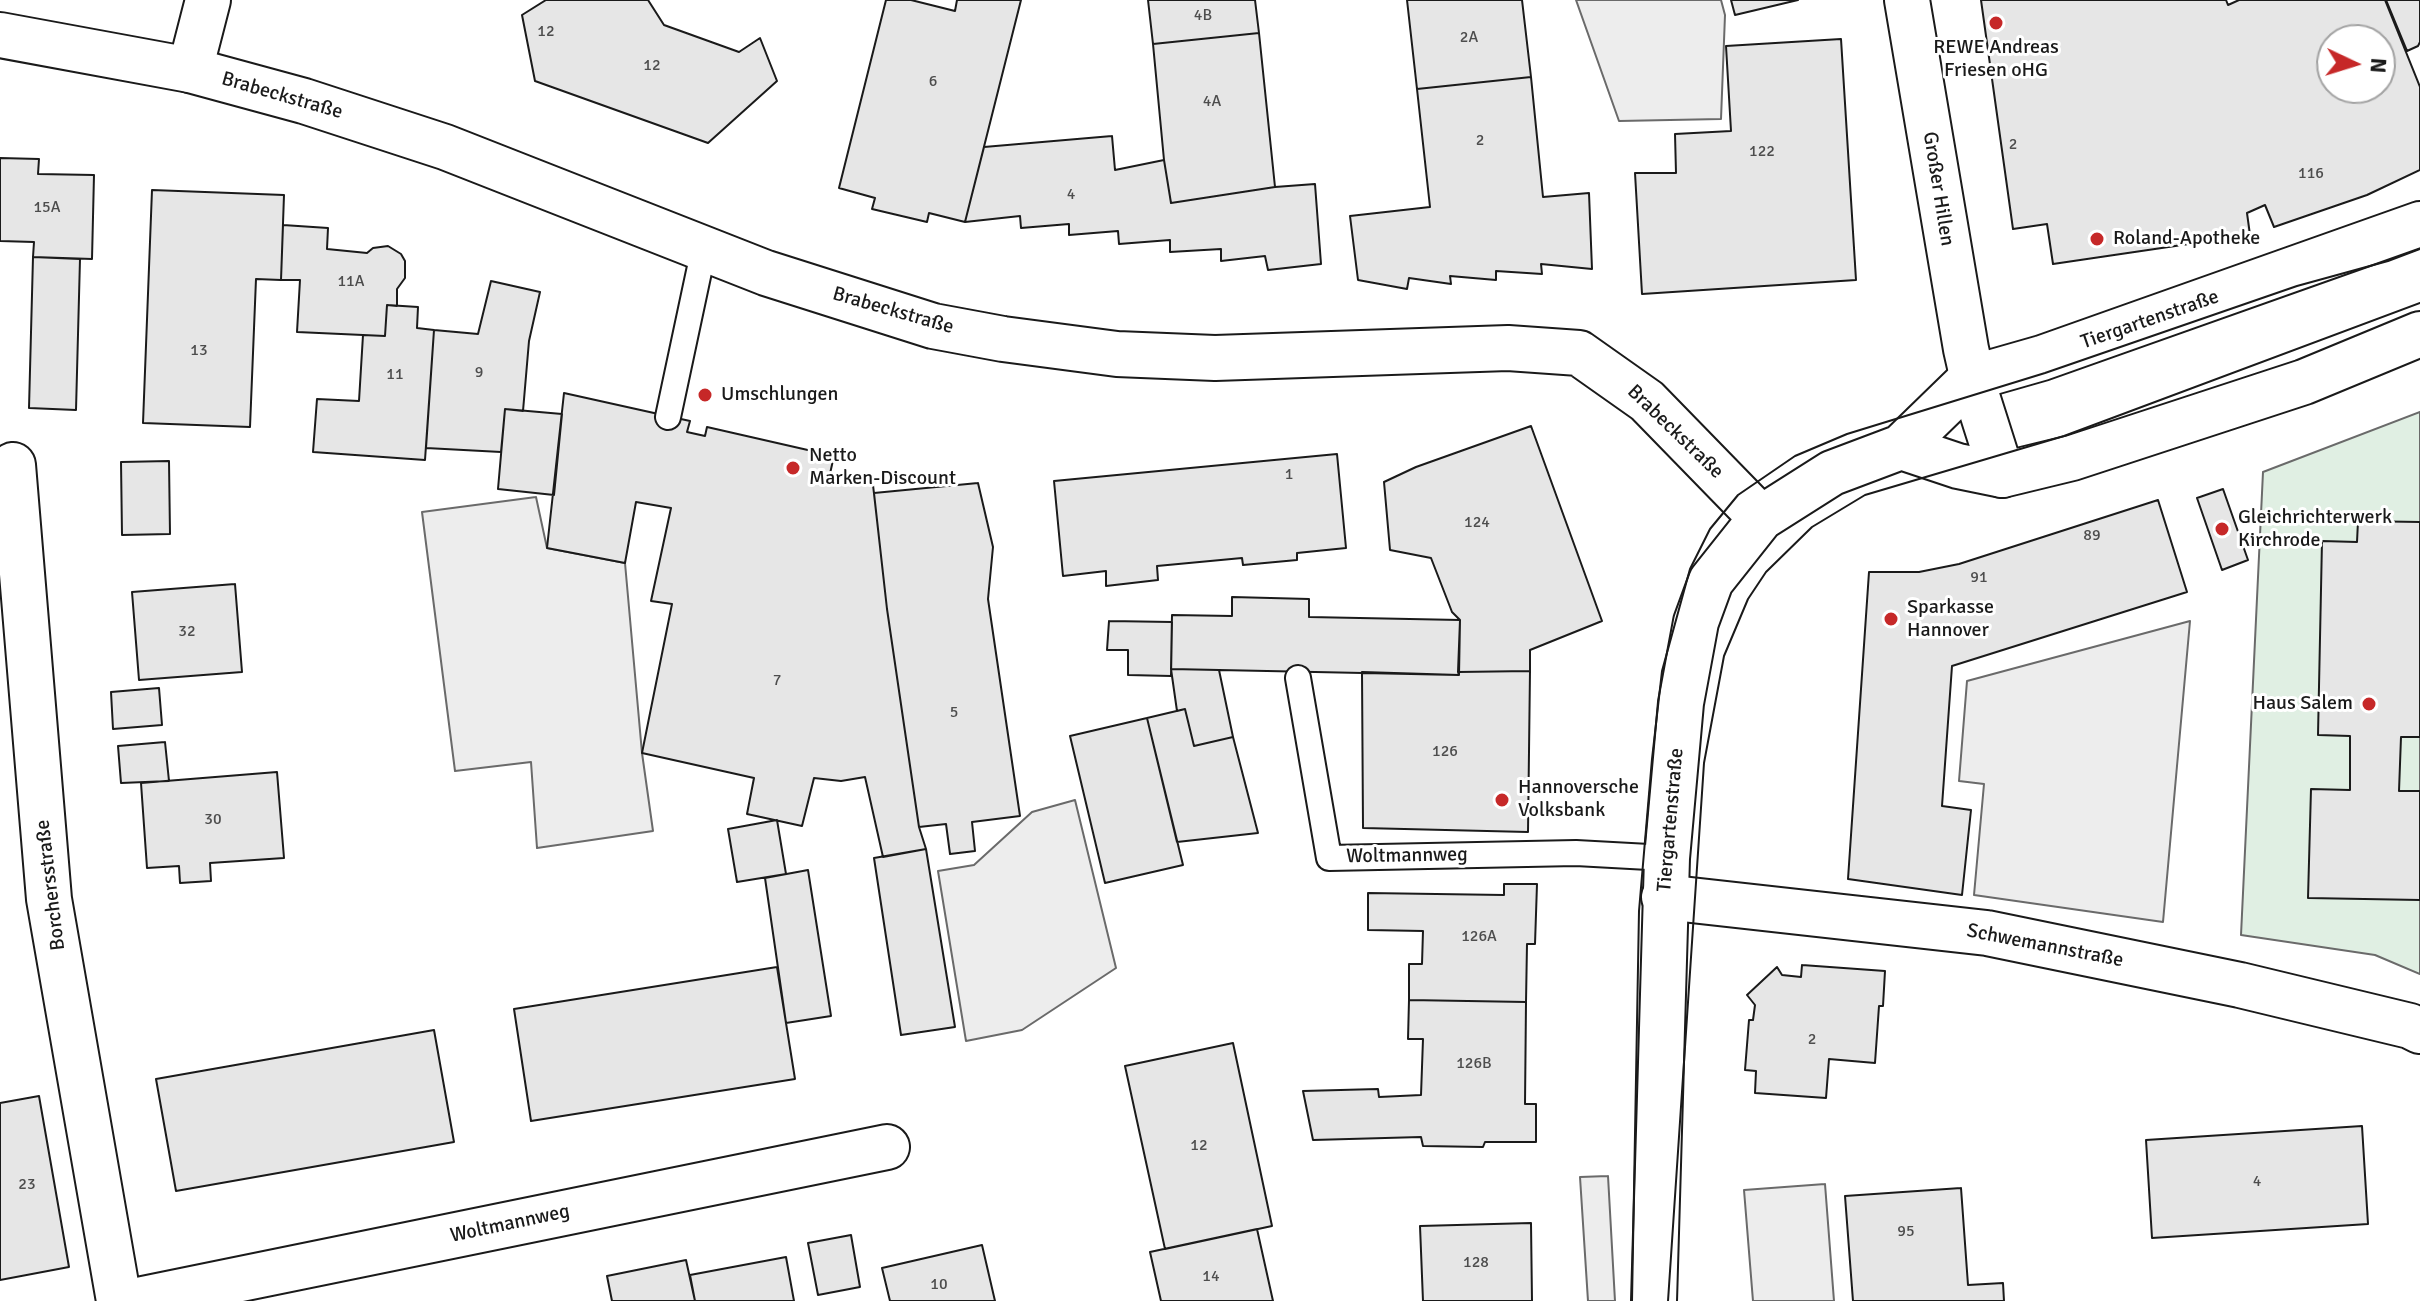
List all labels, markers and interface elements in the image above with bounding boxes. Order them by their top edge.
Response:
house number: 4B [1194,6,1212,26]
marker: REWE Andreas Friesen oHG [1987,14,2005,32]
house number: 12 [537,22,555,42]
north arrow [2316,24,2396,104]
house number: 2A [1460,28,1478,48]
place label: REWE Andreas Friesen oHG [1933,36,2059,83]
house number: 12 [643,56,661,76]
text: N [2364,57,2392,74]
street label: Brabeckstraße [219,67,345,125]
house number: 6 [929,72,937,92]
house number: 4A [1203,92,1221,112]
street label: Großer Hillen [1917,130,1959,248]
house number: 2 [1476,131,1484,151]
house number: 2 [2009,135,2017,155]
house number: 122 [1749,142,1775,162]
house number: 116 [2298,164,2324,184]
house number: 4 [1067,185,1075,205]
house number: 15A [33,198,61,218]
place label: Roland-Apotheke [2113,227,2260,251]
marker: Roland-Apotheke [2088,230,2106,248]
house number: 11A [337,272,365,292]
street label: Brabeckstraße [830,282,956,340]
street label: Tiergartenstraße [2078,285,2222,355]
house number: 13 [190,341,208,361]
house number: 9 [475,363,483,383]
house number: 11 [386,365,404,385]
street label: Brabeckstraße [1622,380,1728,484]
place label: Umschlungen [721,383,838,407]
marker: Umschlungen [696,386,714,404]
place label: Netto Marken-Discount [809,444,956,491]
marker: Netto Marken-Discount [784,459,802,477]
house number: 1 [1285,465,1293,485]
place label: Gleichrichterwerk Kirchrode [2238,506,2392,553]
house number: 124 [1464,513,1490,533]
marker: Gleichrichterwerk Kirchrode [2213,520,2231,538]
house number: 89 [2083,526,2101,546]
house number: 91 [1970,568,1988,588]
place label: Sparkasse Hannover [1907,596,1994,643]
marker: Sparkasse Hannover [1882,610,1900,628]
house number: 32 [178,622,196,642]
house number: 7 [773,671,781,691]
place label: Haus Salem [2252,692,2353,716]
marker: Haus Salem [2360,695,2378,713]
house number: 5 [950,703,958,723]
house number: 126 [1432,742,1458,762]
street label: Tiergartenstraße [1653,747,1689,893]
place label: Hannoversche Volksbank [1518,776,1639,823]
marker: Hannoversche Volksbank [1493,791,1511,809]
house number: 30 [204,810,222,830]
street label: Borchersstraße [31,818,71,952]
street label: Woltmannweg [1346,843,1468,869]
street label: Schwemannstraße [1965,919,2125,973]
house number: 126A [1461,927,1497,947]
house number: 2 [1808,1030,1816,1050]
house number: 126B [1456,1054,1492,1074]
house number: 12 [1190,1136,1208,1156]
house number: 4 [2253,1172,2261,1192]
house number: 23 [18,1175,36,1195]
street label: Woltmannweg [448,1200,572,1248]
house number: 95 [1897,1222,1915,1242]
house number: 128 [1463,1253,1489,1273]
house number: 14 [1202,1267,1220,1287]
house number: 10 [930,1275,948,1295]

